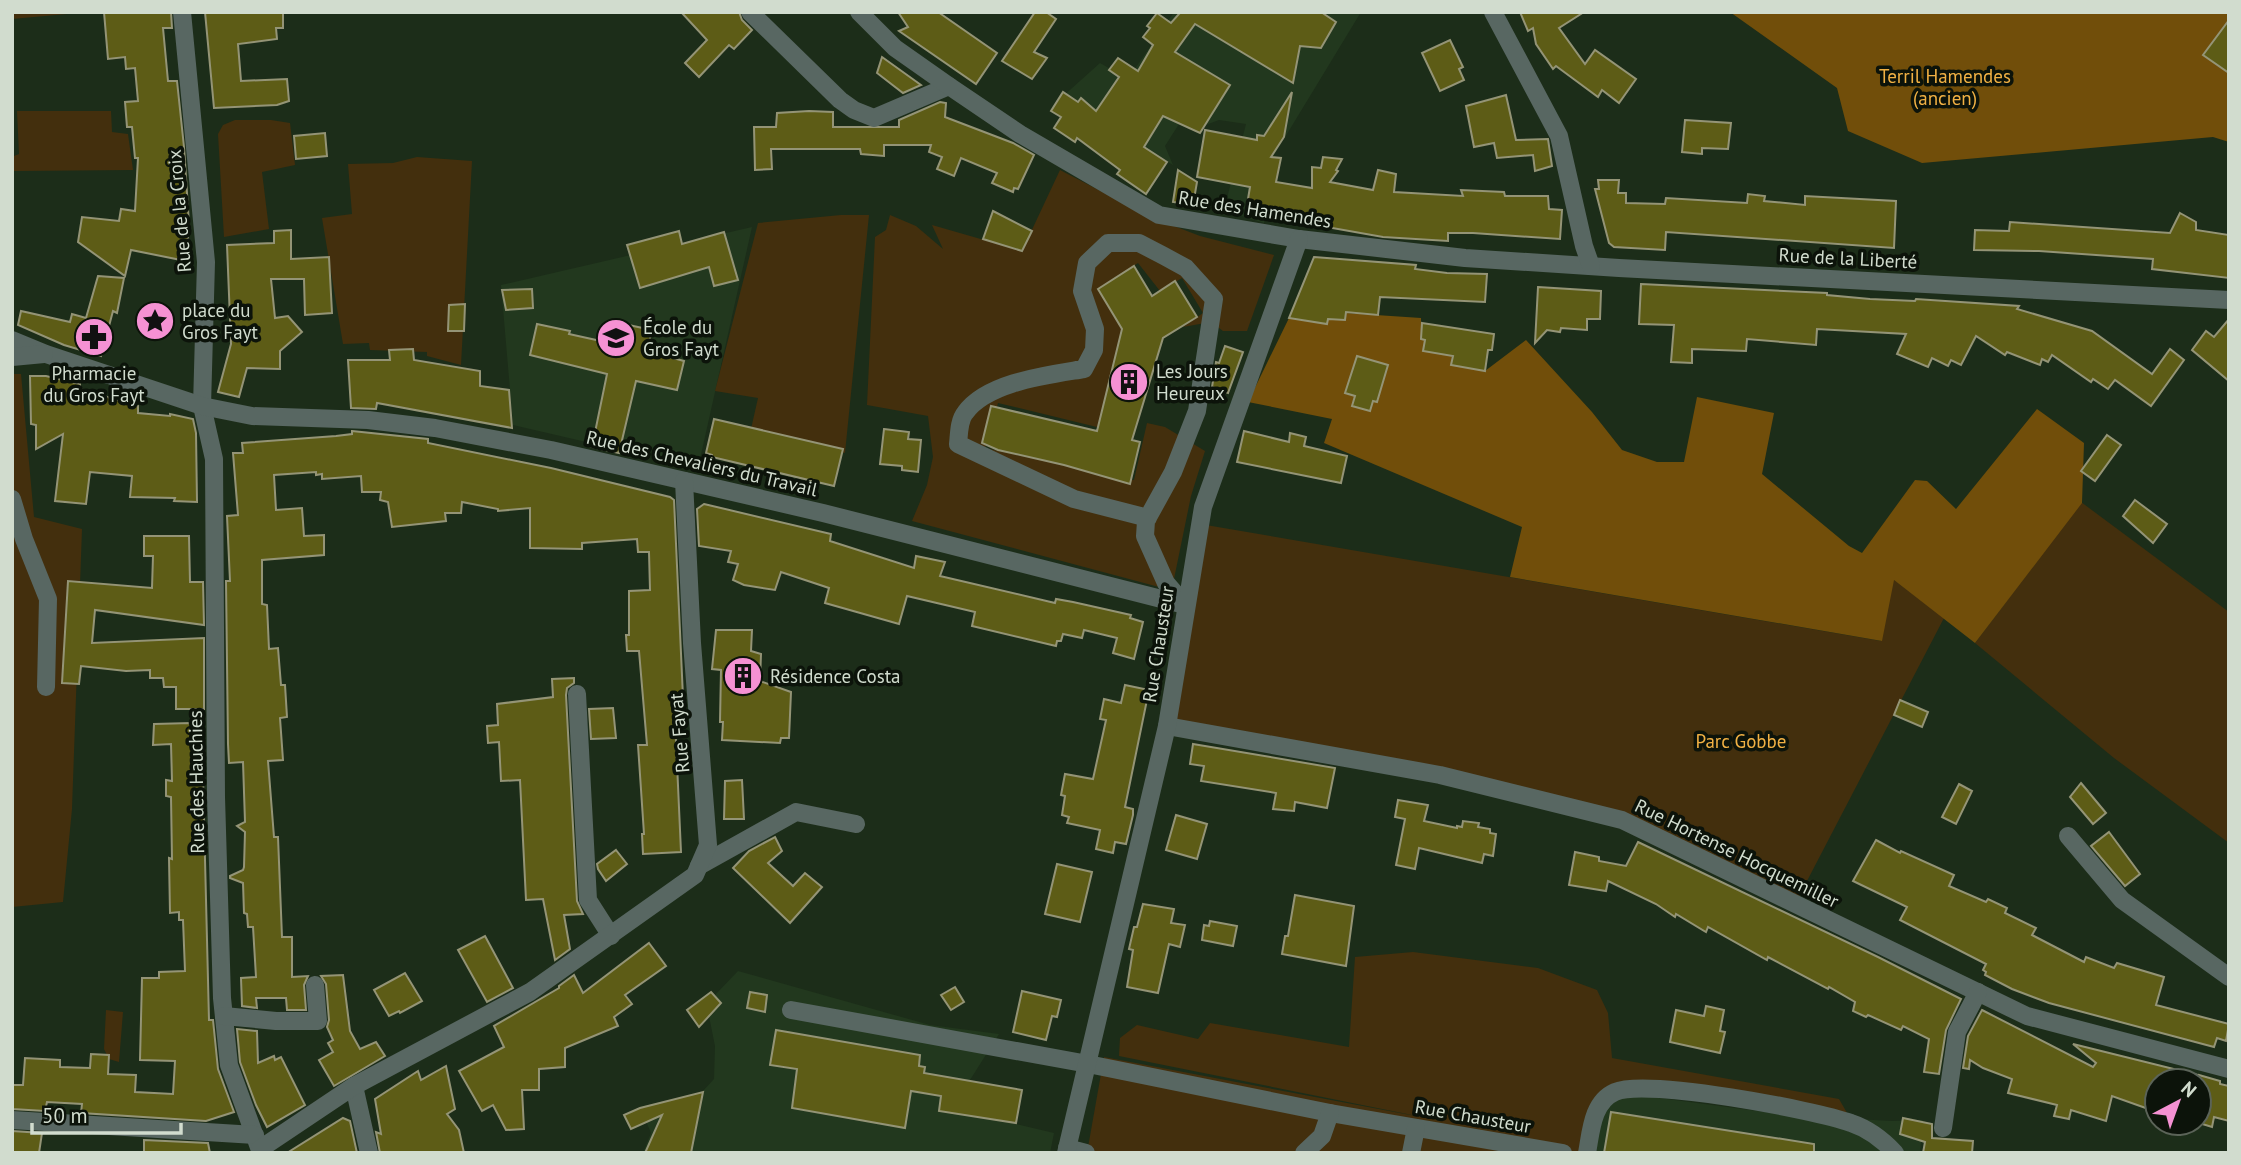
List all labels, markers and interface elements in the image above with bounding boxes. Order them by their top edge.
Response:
park label: Terril Hamendes (ancien) [1879,64,2011,110]
street label: Rue de la Croix [162,148,196,273]
street label: Rue des Hamendes [1177,185,1333,233]
street label: Rue de la Liberté [1778,242,1918,274]
place label: place du Gros Fayt [182,298,258,344]
place icon: place du Gros Fayt [134,300,176,342]
place label: École du Gros Fayt [643,315,719,361]
pharmacy icon: Pharmacie du Gros Fayt [73,316,115,358]
school or university icon: École du Gros Fayt [595,317,637,359]
place label: Les Jours Heureux [1156,359,1228,405]
place label: Pharmacie du Gros Fayt [43,361,145,407]
building icon: Les Jours Heureux [1108,361,1150,403]
street label: Rue des Chevaliers du Travail [584,425,820,501]
street label: Rue Chausteur [1137,584,1179,704]
building icon: Résidence Costa [722,655,764,697]
place label: Résidence Costa [770,664,901,688]
street label: Rue Fayat [664,692,694,774]
street label: Rue des Hauchies [183,710,209,854]
park label: Parc Gobbe [1695,729,1787,753]
street label: Rue Hortense Hocquemiller [1631,793,1843,913]
north arrow [2143,1067,2213,1137]
text: N [2177,1076,2202,1102]
scale bar [32,1092,180,1136]
street label: Rue Chausteur [1413,1094,1534,1138]
text: 50 m [42,1102,88,1129]

